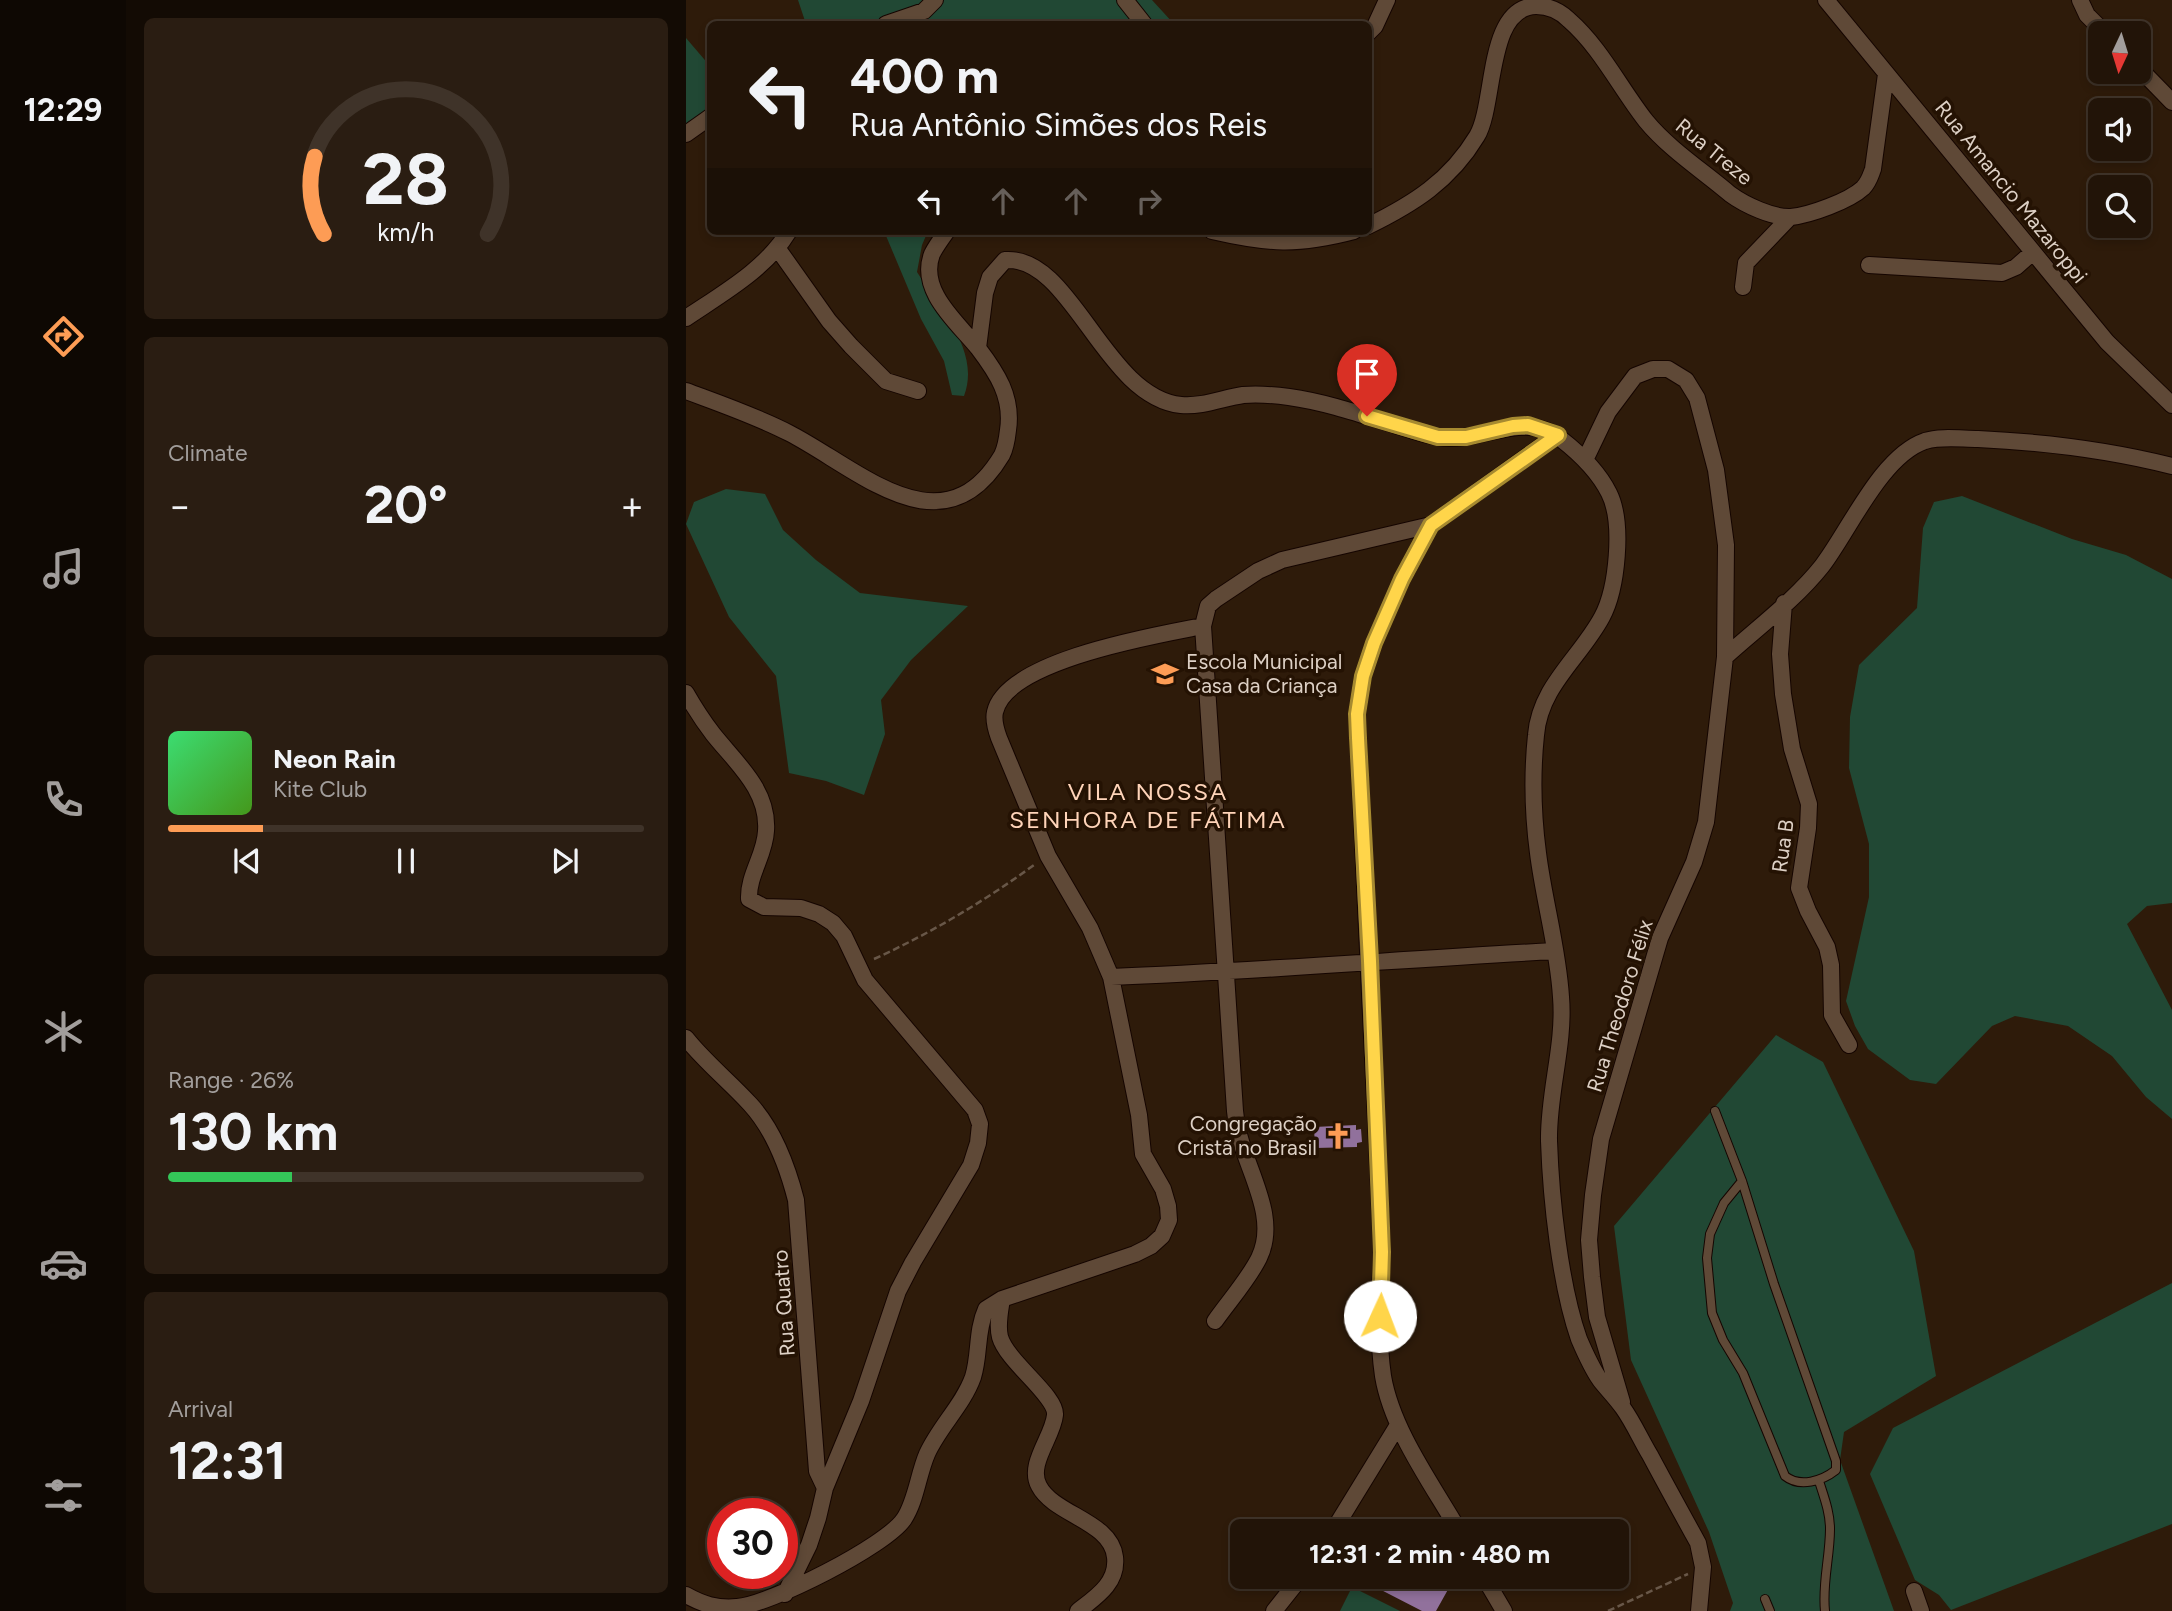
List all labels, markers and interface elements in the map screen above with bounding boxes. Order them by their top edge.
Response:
north arrow [2088,21,2151,84]
map controls [2088,21,2151,238]
text: 400 m [850,46,999,105]
icon: left [735,49,826,140]
text: 12:29 [24,91,102,129]
street label: Rua Amancio Mazaroppi [1930,95,2093,288]
button: sound [2088,98,2151,161]
text: Rua Antônio Simões dos Reis [850,106,1267,144]
street label: Rua Treze [1671,113,1758,190]
text: 28 [363,136,449,223]
button: search [2088,175,2151,238]
icon: left [911,182,949,220]
icon: ahead [984,182,1022,220]
icon: ahead [1057,182,1095,220]
icon: right [1130,182,1168,220]
text: km/h [377,217,435,247]
icon: directions [39,312,88,361]
pin [1337,344,1397,416]
icon: arrive [1348,355,1386,393]
text: Climate [168,439,247,467]
text: 20° [364,474,448,536]
text: − [168,483,192,529]
text: + [620,483,644,529]
icon: music [39,544,88,593]
place label: Escola Municipal Casa da Criança [1186,649,1342,698]
school or university icon: Escola Municipal Casa da Criança [1150,659,1180,689]
text: Neon Rain [273,743,396,775]
icon: phone [39,775,88,824]
text: Kite Club [273,775,367,803]
district label: VILA NOSSA SENHORA DE FÁTIMA [1009,777,1287,834]
street label: Rua B [1766,818,1799,874]
icon: previous [228,842,266,880]
icon: pause [387,842,425,880]
icon: next [546,842,584,880]
street label: Rua Theodoro Félix [1581,917,1658,1095]
icon: climate [39,1007,88,1056]
text: Range · 26% [168,1066,294,1094]
text: 130 km [168,1101,338,1163]
place label: Congregação Cristã no Brasil [1177,1111,1317,1160]
church icon: Congregação Cristã no Brasil [1323,1121,1353,1151]
icon: car [39,1239,88,1288]
street label: Rua Quatro [767,1249,800,1357]
position arrow [1343,1279,1417,1353]
text: Arrival [168,1395,233,1423]
text: 12:31 [168,1430,287,1492]
icon: filters [39,1471,88,1520]
speed limit sign: 30 [707,1498,798,1589]
text: 12:31 · 2 min · 480 m [1309,1538,1550,1570]

